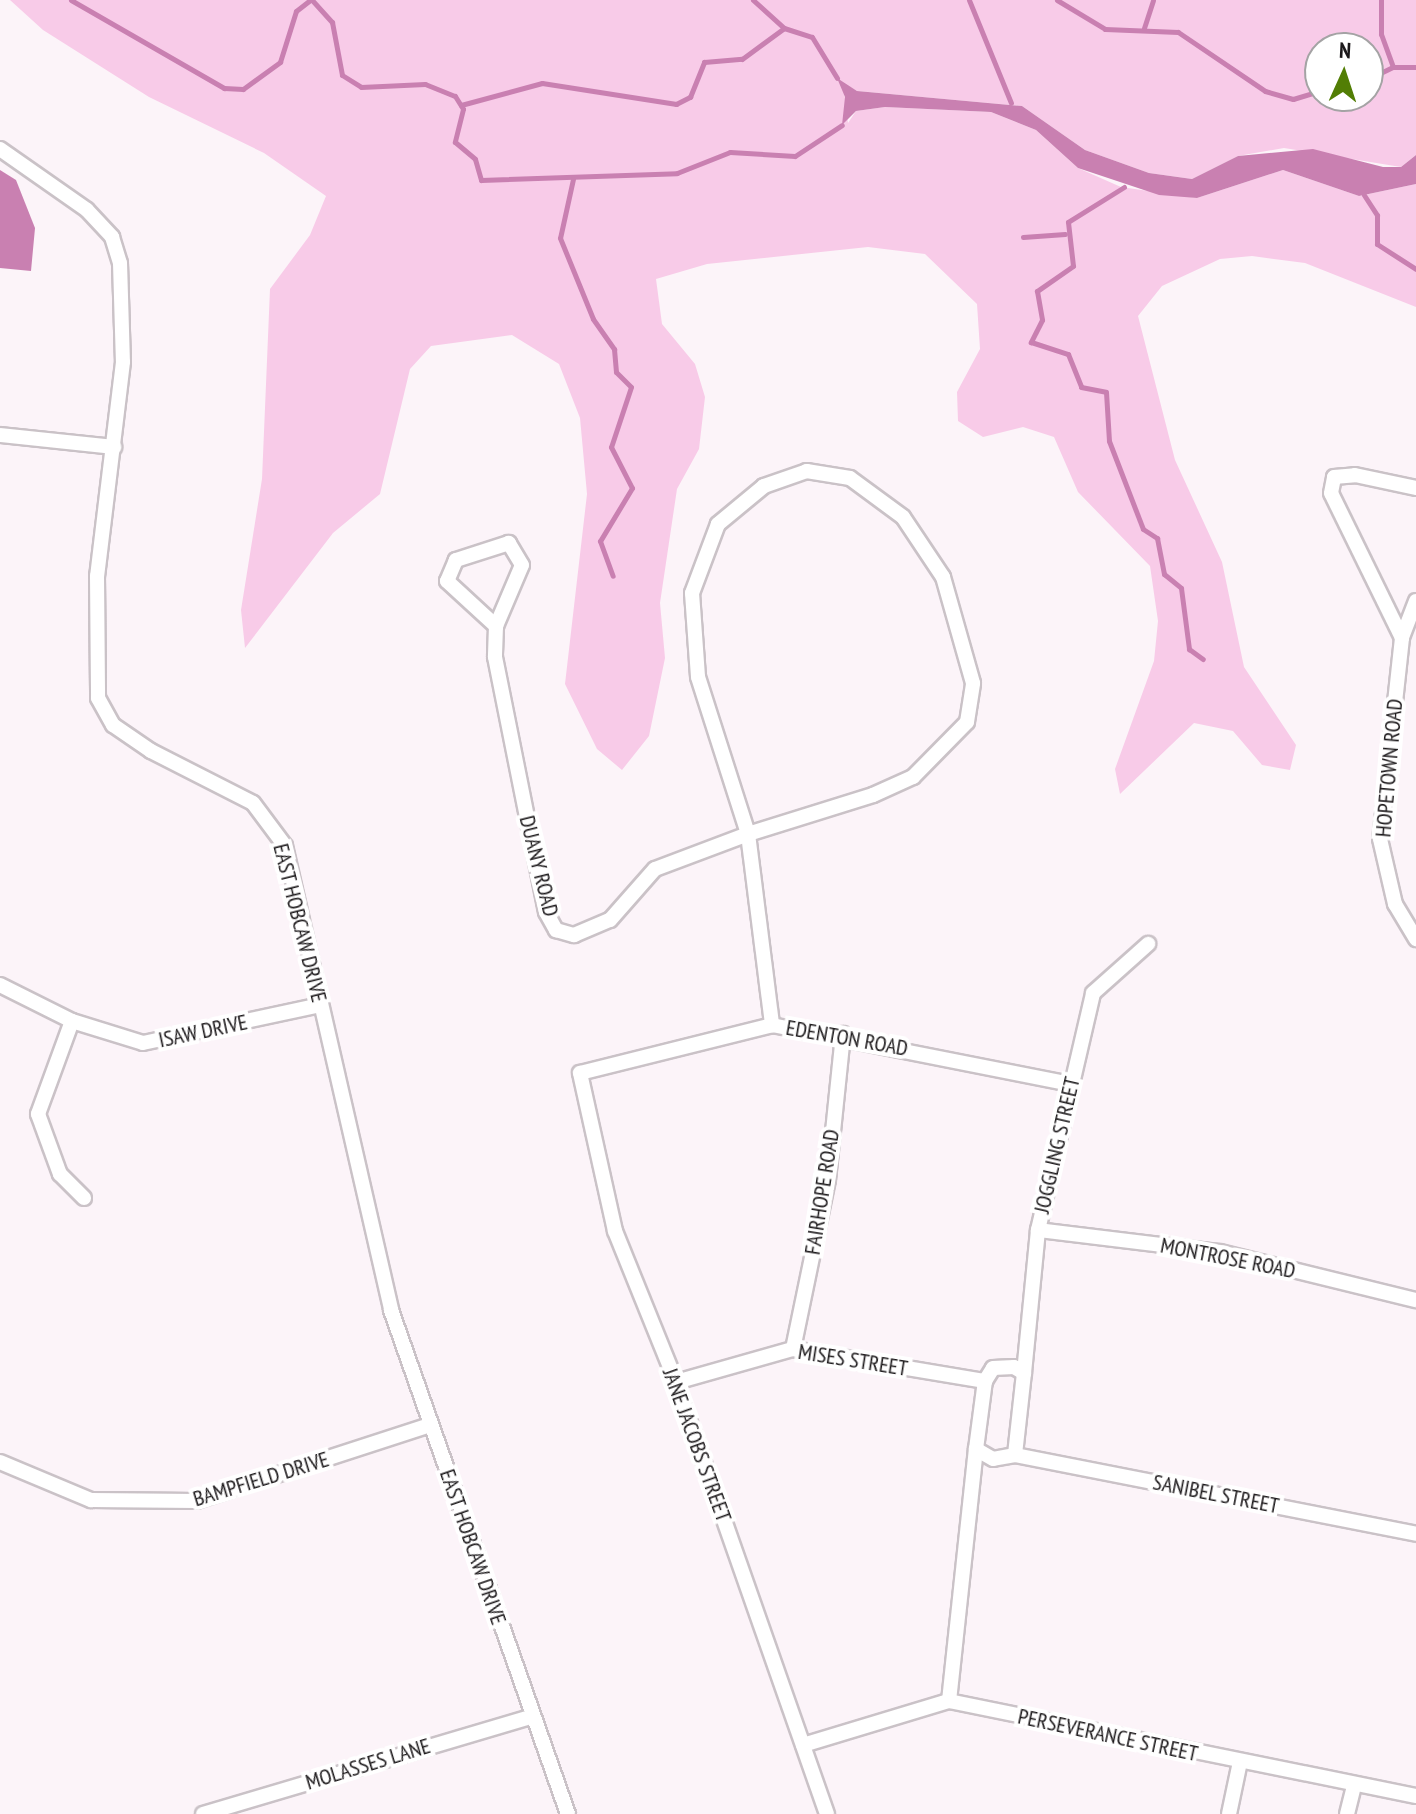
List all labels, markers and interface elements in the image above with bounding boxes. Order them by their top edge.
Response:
north arrow [1304,32,1384,112]
text: N [1338,36,1352,64]
street label: HOPETOWN ROAD [1370,698,1408,838]
street label: DUANY ROAD [514,813,564,919]
street label: EAST HOBCAW DRIVE [267,840,333,1006]
street label: ISAW DRIVE [156,1009,250,1053]
street label: EDENTON ROAD [784,1014,910,1062]
street label: JOGGLING STREET [1028,1074,1086,1216]
street label: FAIRHOPE ROAD [799,1127,845,1257]
street label: MONTROSE ROAD [1158,1232,1298,1284]
street label: MISES STREET [796,1338,910,1382]
street label: JANE JACOBS STREET [657,1365,737,1525]
street label: BAMPFIELD DRIVE [190,1446,332,1512]
street label: EAST HOBCAW DRIVE [434,1465,512,1629]
street label: SANIBEL STREET [1150,1469,1282,1519]
street label: PERSEVERANCE STREET [1016,1703,1200,1767]
street label: MOLASSES LANE [302,1733,434,1795]

